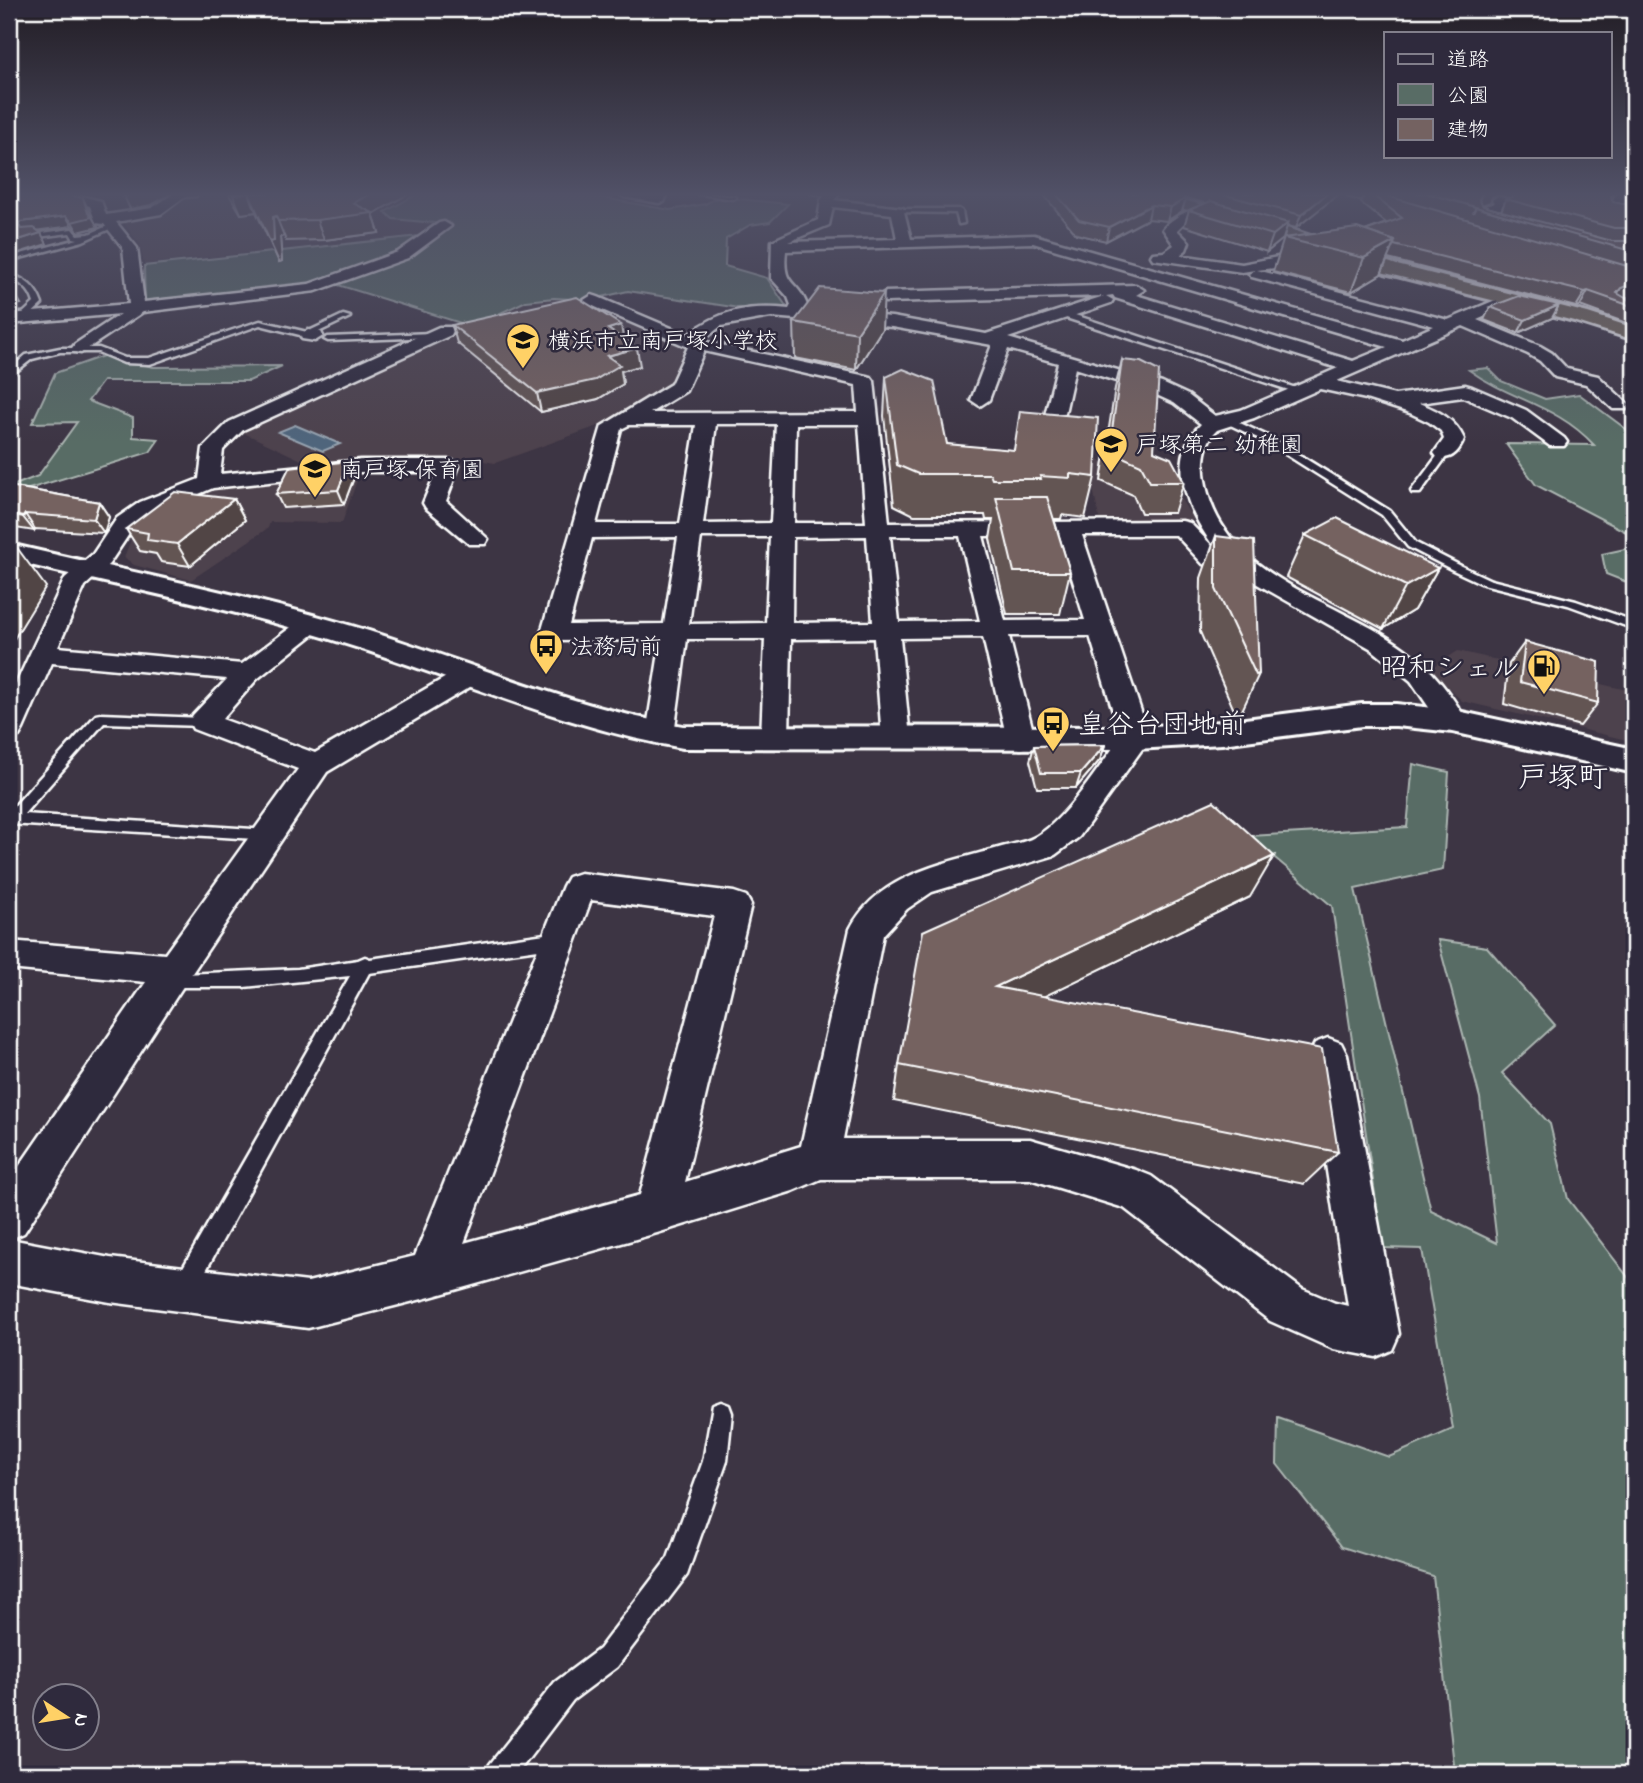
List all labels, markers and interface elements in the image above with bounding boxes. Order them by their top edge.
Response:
legend [1384,32,1612,158]
text: 道路 [1447,46,1489,76]
text: 公園 [1447,82,1489,112]
text: 建物 [1447,116,1489,146]
school or university icon: 横浜市立南戸塚小学校 [504,321,542,370]
place label: 横浜市立南戸塚小学校 [548,326,778,359]
school or university icon: 戸塚第二 幼稚園 [1092,425,1130,474]
place label: 戸塚第二 幼稚園 [1136,430,1303,463]
school or university icon: 南戸塚 保育園 [296,450,334,499]
place label: 南戸塚 保育園 [340,455,484,488]
bus stop icon: 法務局前 [527,627,565,676]
place label: 法務局前 [570,632,662,665]
fuel station icon: 昭和シェル [1525,647,1563,696]
place label: 昭和シェル [1380,649,1520,690]
bus stop icon: 皇谷台団地前 [1034,704,1072,753]
place label: 皇谷台団地前 [1078,706,1246,747]
district label: 戸塚町 [1518,758,1608,802]
north arrow [32,1682,102,1752]
text: N [66,1711,95,1729]

